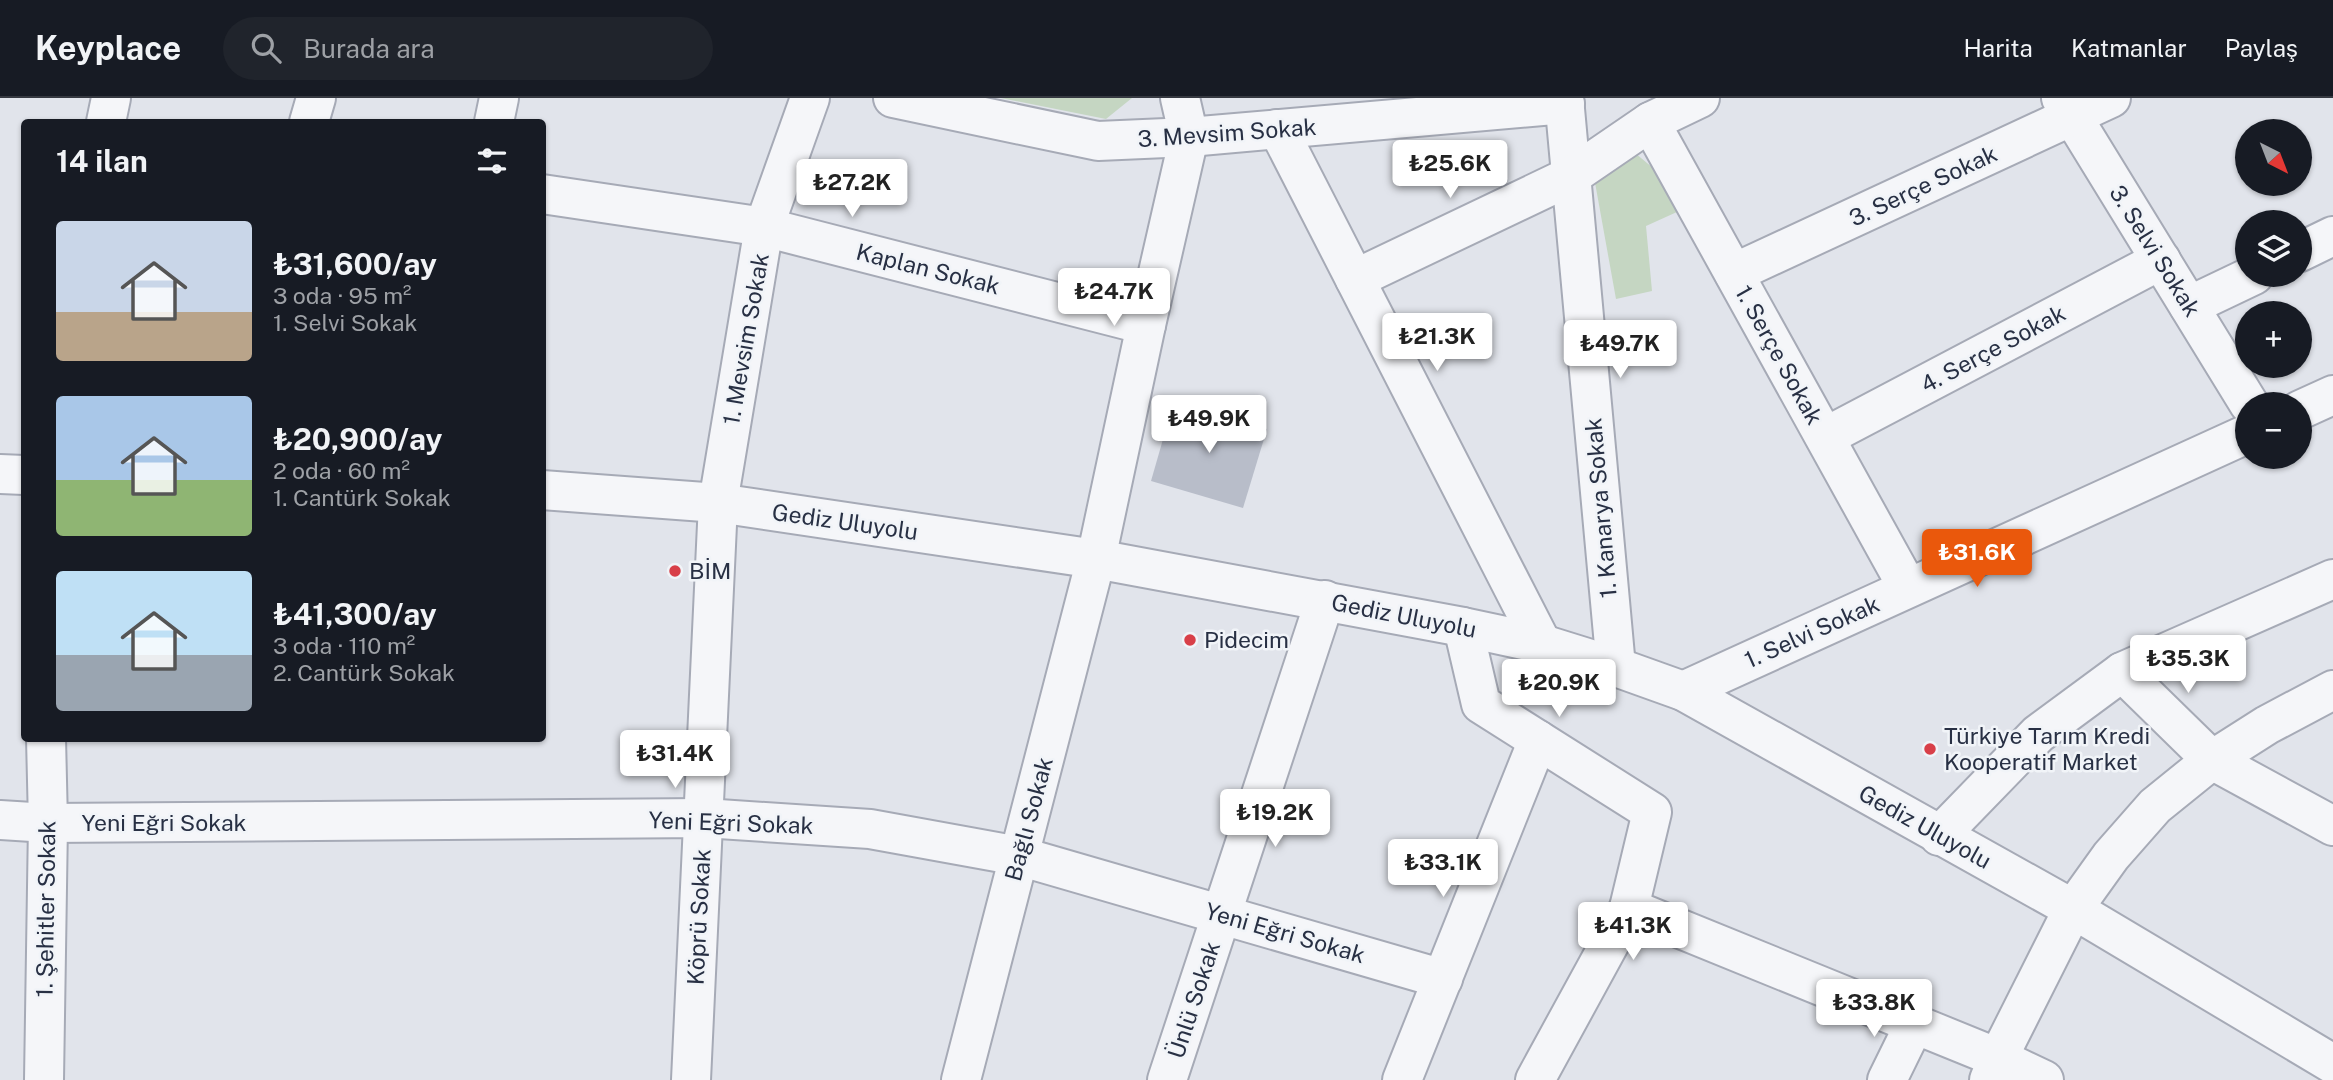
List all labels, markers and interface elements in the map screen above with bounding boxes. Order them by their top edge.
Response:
search box [223,17,713,80]
text: Keyplace [35,29,181,67]
icon: search [247,29,285,67]
text: Burada ara [303,33,435,64]
text: Harita [1964,34,2033,62]
text: Katmanlar [2071,34,2187,62]
text: Paylaş [2225,34,2298,62]
street label: 3. Mevsim Sokak [1137,113,1317,152]
north arrow [2235,119,2312,196]
map controls [2235,119,2312,469]
street label: 3. Serçe Sokak [1845,139,2001,232]
pin: ₺25.6K [1393,140,1507,200]
icon: filters [473,142,511,180]
text: 14 ilan [56,143,148,179]
text: ₺25.6K [1408,149,1492,176]
pin: ₺27.2K [795,159,909,219]
text: ₺27.2K [812,168,892,195]
street label: 3. Selvi Sokak [2104,180,2207,321]
button: layers [2235,210,2312,287]
street label: Kaplan Sokak [854,238,1003,299]
text: ₺31,600/ay [273,246,437,282]
icon: home [112,249,196,333]
street label: 1. Mevsim Sokak [717,251,774,427]
pin: ₺24.7K [1057,268,1171,328]
text: ₺24.7K [1074,277,1154,304]
street label: 1. Serçe Sokak [1730,280,1829,429]
text: 3 oda · 95 m² [273,282,412,309]
street label: 4. Serçe Sokak [1916,299,2070,398]
button: + [2235,301,2312,378]
text: 1. Selvi Sokak [273,309,417,336]
pin: ₺21.3K [1380,314,1494,373]
pin: ₺49.7K [1563,320,1677,380]
text: ₺21.3K [1398,322,1476,349]
text: ₺49.7K [1580,329,1660,356]
button: − [2235,392,2312,469]
pin: ₺49.9K [1152,396,1266,455]
text: ₺49.9K [1167,404,1251,431]
street label: 1. Kanarya Sokak [1579,417,1622,599]
text: ₺20,900/ay [273,421,442,457]
icon: home [112,424,196,508]
text: 2 oda · 60 m² [273,457,410,484]
text: 1. Cantürk Sokak [273,484,451,511]
street label: Gediz Uluyolu [770,498,920,545]
pin: ₺31.6K [1920,530,2034,589]
text: ₺31.6K [1938,538,2016,565]
place label: BİM [689,557,731,584]
marker: BİM [667,563,683,579]
street label: Gediz Uluyolu [1329,588,1479,643]
street label: 1. Selvi Sokak [1740,590,1883,673]
text: ₺41,300/ay [273,596,437,632]
icon: home [112,599,196,683]
place label: Pidecim [1204,626,1289,653]
text: 3 oda · 110 m² [273,632,415,659]
marker: Pidecim [1182,632,1198,648]
pin: ₺35.3K [2131,636,2245,695]
text: ₺35.3K [2146,644,2230,671]
text: 2. Cantürk Sokak [273,659,455,686]
pin: ₺20.9K [1502,660,1616,719]
text: ₺20.9K [1518,668,1600,695]
place label: Türkiye Tarım Kredi Kooperatif Market [1944,722,2150,775]
pin: ₺31.4K [618,730,732,790]
text: ₺31.4K [636,739,714,766]
marker: Türkiye Tarım Kredi Kooperatif Market [1922,741,1938,757]
street label: Bağlı Sokak [999,754,1058,884]
street label: Gediz Uluyolu [1854,779,1996,874]
pin: ₺19.2K [1218,790,1332,849]
text: ₺19.2K [1236,798,1314,825]
street label: Yeni Eğri Sokak [648,806,814,839]
street label: Yeni Eğri Sokak [81,809,247,836]
street label: 1. Şehitler Sokak [30,820,61,998]
pin: ₺33.1K [1386,840,1500,899]
street label: Köprü Sokak [681,848,716,986]
text: ₺33.1K [1404,848,1482,875]
street label: Yeni Eğri Sokak [1202,897,1368,968]
pin: ₺41.3K [1576,902,1690,962]
text: ₺41.3K [1594,911,1672,938]
street label: Ünlü Sokak [1162,938,1225,1062]
pin: ₺33.8K [1817,979,1931,1039]
text: ₺33.8K [1832,988,1916,1015]

